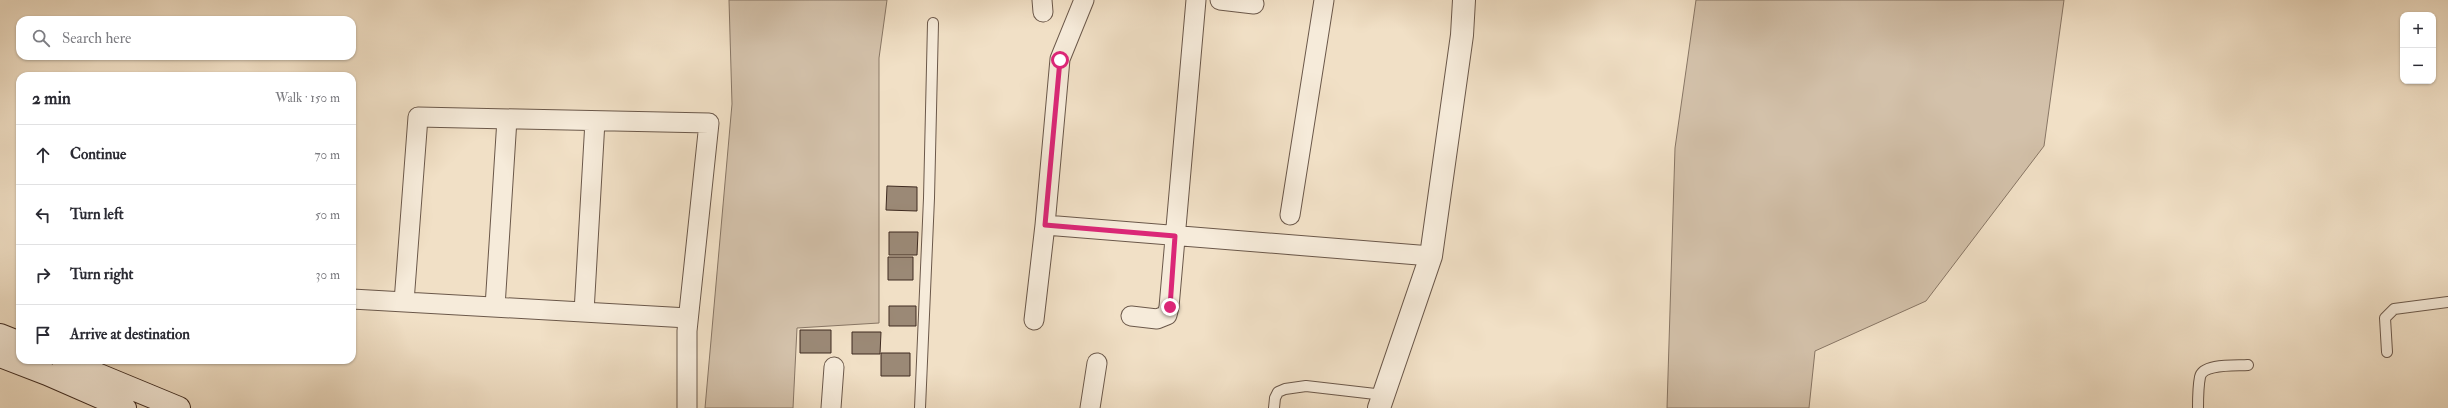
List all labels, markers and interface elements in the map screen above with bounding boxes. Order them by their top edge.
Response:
map controls [2400,12,2436,84]
button: + [2400,12,2436,48]
search box [16,16,356,60]
icon: search [30,27,52,49]
text: Search here [62,29,131,48]
button: − [2400,48,2436,84]
route start [1051,51,1069,69]
text: 2 min [32,88,71,109]
text: Walk · 150 m [275,90,340,106]
icon: ahead [32,144,54,166]
text: Continue [70,145,126,164]
text: 70 m [315,147,340,163]
icon: left [32,204,54,226]
text: Turn left [70,205,124,224]
text: 50 m [315,207,340,223]
icon: right [32,264,54,286]
text: Turn right [70,265,133,284]
text: 30 m [316,267,340,283]
route end [1161,298,1179,316]
icon: arrive [32,324,54,346]
text: Arrive at destination [70,325,190,344]

